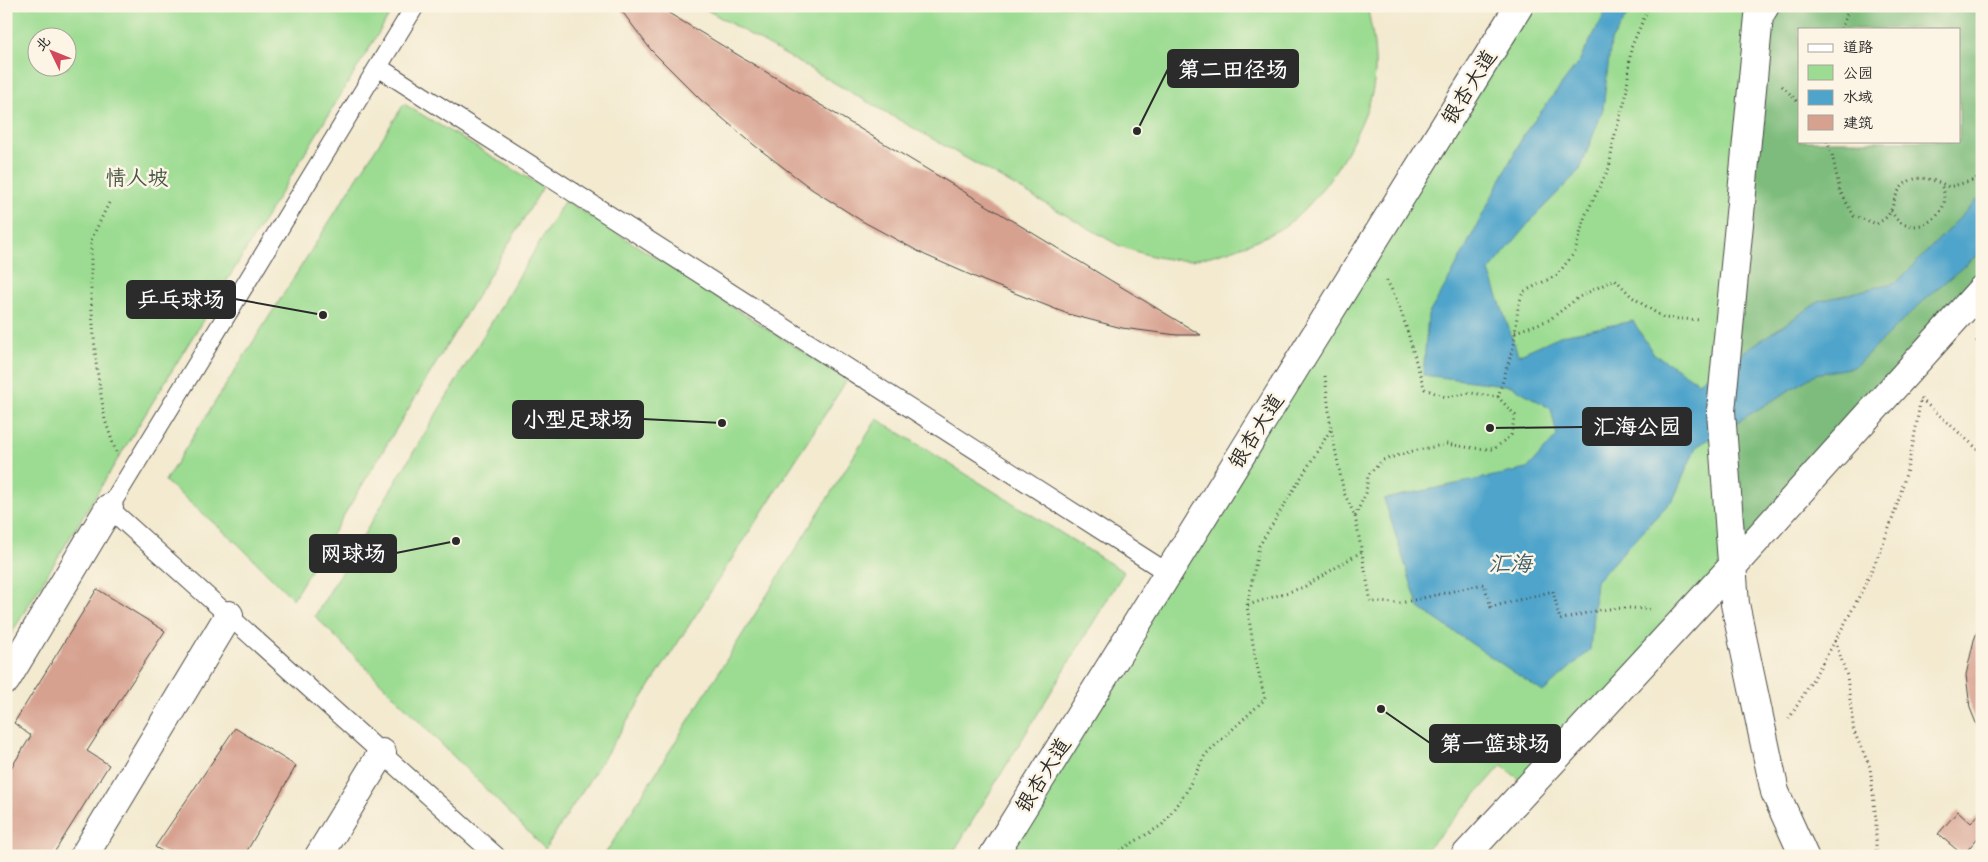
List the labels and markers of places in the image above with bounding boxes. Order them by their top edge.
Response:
callout: 第二田径场 [1168,50,1298,87]
callout: 乒乓球场 [127,281,235,318]
callout: 小型足球场 [513,401,643,438]
callout: 汇海公园 [1583,408,1691,445]
callout: 网球场 [310,535,396,572]
callout: 第一篮球场 [1430,725,1560,762]

